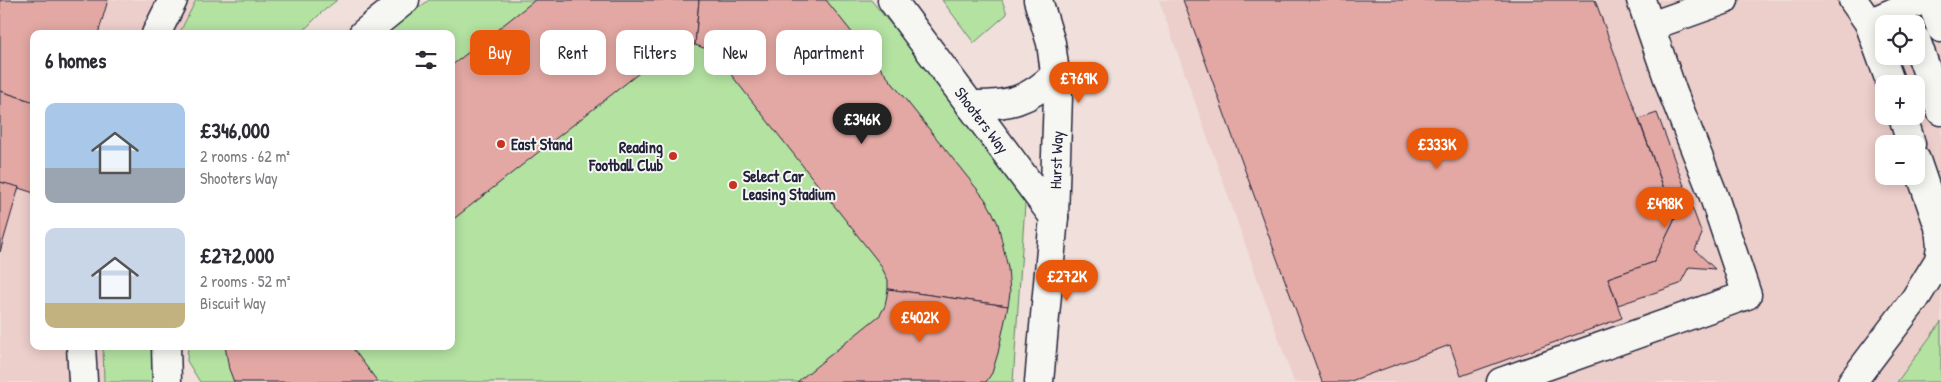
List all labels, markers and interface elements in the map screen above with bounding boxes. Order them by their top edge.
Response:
map controls [1875,15,1925,185]
button: locate [1875,15,1925,65]
chip: Buy [470,30,530,75]
chip: Rent [540,30,606,75]
chip: Filters [616,30,694,75]
chip: New [704,30,766,75]
chip: Apartment [776,30,882,75]
text: 6 homes [45,46,106,75]
icon: filters [412,46,440,74]
pin: £769K [1044,62,1114,104]
text: £769K [1060,67,1098,89]
button: + [1875,75,1925,125]
street label: Shooters Way [950,82,1014,158]
pin: £346K [827,102,897,145]
text: £346K [844,108,880,130]
text: £346,000 [200,116,270,145]
icon: home [85,123,145,183]
pin: £333K [1402,128,1472,170]
street label: Hurst Way [1044,130,1068,190]
place label: East Stand [511,133,573,155]
text: £333K [1418,133,1456,155]
button: − [1875,135,1925,185]
place label: Reading Football Club [588,136,663,176]
marker: East Stand [495,138,507,150]
text: 2 rooms · 62 m² [200,145,290,167]
marker: Reading Football Club [667,150,679,162]
place label: Select Car Leasing Stadium [743,165,836,206]
text: Shooters Way [200,167,278,189]
marker: Select Car Leasing Stadium [727,179,739,191]
pin: £498K [1630,186,1700,229]
text: £498K [1647,192,1683,214]
text: £272,000 [200,241,274,270]
icon: home [85,248,145,308]
pin: £272K [1032,260,1102,302]
text: £272K [1047,265,1087,287]
text: 2 rooms · 52 m² [200,270,290,292]
text: Biscuit Way [200,292,266,314]
pin: £402K [885,300,955,343]
text: £402K [901,306,939,328]

